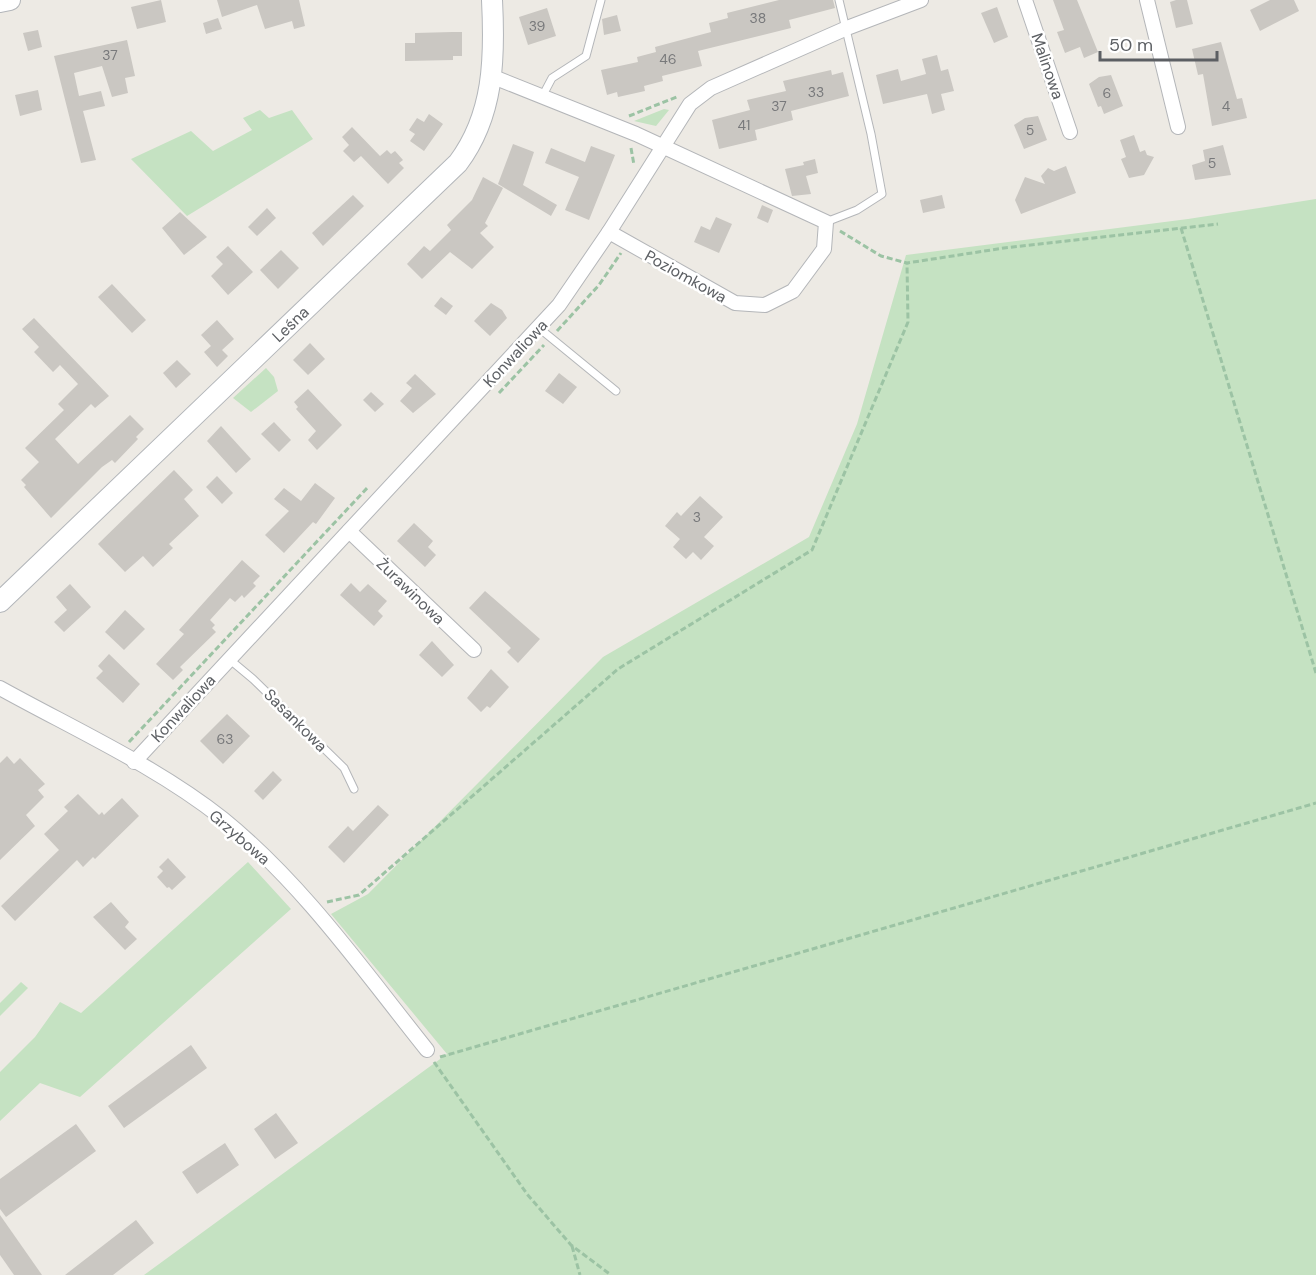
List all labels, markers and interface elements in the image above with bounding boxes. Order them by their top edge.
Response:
house number: 38 [750,9,766,27]
house number: 39 [529,17,546,35]
scale bar [1100,24,1217,62]
street label: Malinowa [1026,30,1069,102]
text: 50 m [1109,33,1153,57]
house number: 37 [102,46,118,64]
house number: 46 [659,50,677,68]
house number: 33 [808,83,824,101]
house number: 6 [1103,84,1111,102]
house number: 37 [771,97,787,115]
house number: 4 [1222,97,1231,115]
house number: 41 [738,116,750,134]
house number: 5 [1026,121,1034,139]
house number: 5 [1208,154,1216,172]
street label: Poziomkowa [641,245,730,308]
street label: Leśna [268,302,313,347]
street label: Konwaliowa [479,315,552,392]
house number: 3 [693,508,701,526]
street label: Żurawinowa [372,553,449,629]
street label: Konwaliowa [147,670,220,747]
street label: Sasankowa [260,684,332,756]
house number: 63 [216,730,234,748]
street label: Grzybowa [205,805,275,870]

